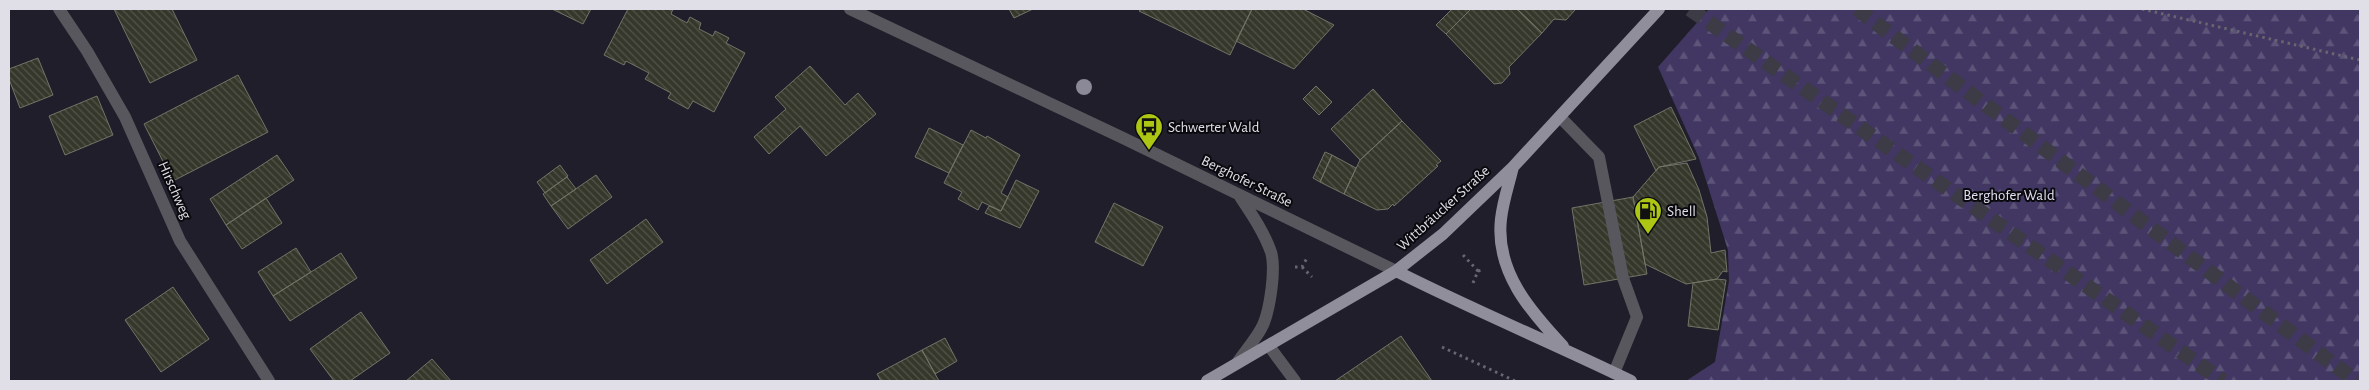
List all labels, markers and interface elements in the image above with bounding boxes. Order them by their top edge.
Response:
bus stop icon: Schwerter Wald [1134,112,1164,151]
place label: Schwerter Wald [1168,120,1260,135]
street label: Berghofer Straße [1199,153,1295,210]
street label: Hirschweg [155,159,194,222]
street label: Wittbräucker Straße [1394,163,1493,254]
park label: Berghofer Wald [1963,188,2055,203]
fuel station icon: Shell [1633,196,1663,235]
place label: Shell [1667,204,1696,219]

